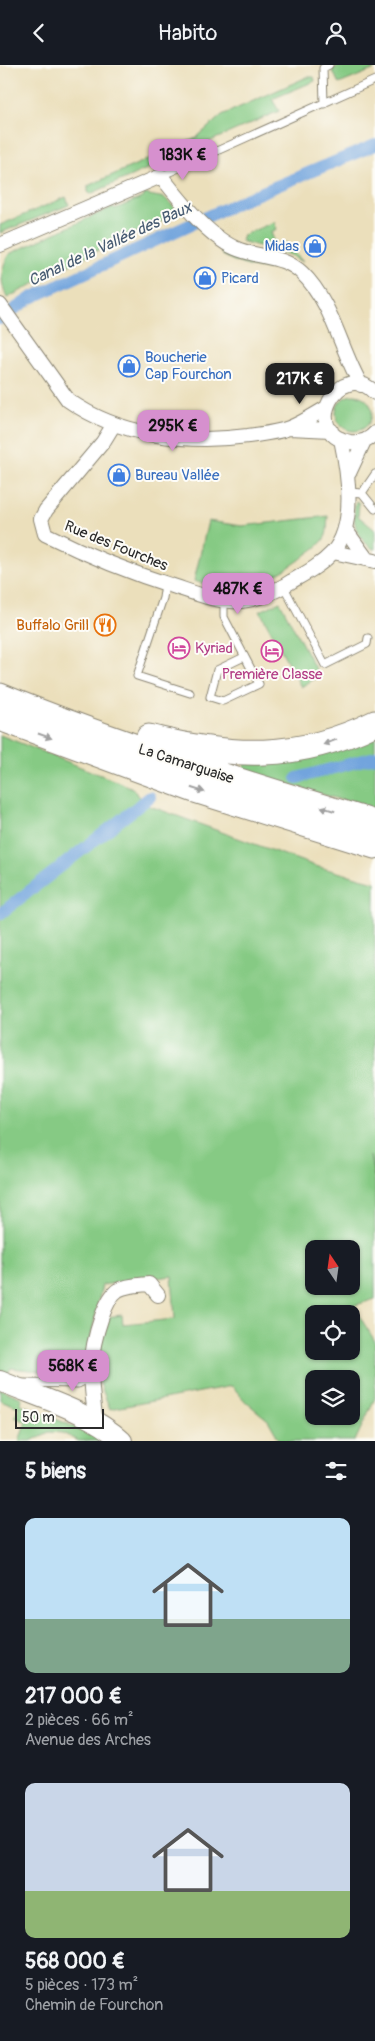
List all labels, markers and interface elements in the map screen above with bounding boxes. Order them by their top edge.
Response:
icon: back [25,19,53,47]
text: Habito [158,19,217,47]
icon: person [322,19,350,47]
pin: 183K € [142,139,224,181]
text: 183K € [160,145,206,165]
water label: Canal de la Vallée des Baux [25,196,197,291]
shop icon: Midas [303,234,327,258]
place label: Midas [264,237,299,256]
shop icon: Picard [193,266,217,290]
place label: Picard [221,269,259,288]
place label: Boucherie Cap Fourchon [145,348,232,384]
shop icon: Boucherie Cap Fourchon [117,354,141,378]
pin: 217K € [259,363,341,405]
text: 217K € [276,369,324,389]
pin: 295K € [132,409,214,452]
text: 295K € [148,416,198,436]
shop icon: Bureau Vallée [107,463,131,487]
place label: Bureau Vallée [135,466,220,485]
street label: Rue des Fourches [62,517,171,575]
pin: 487K € [197,573,279,615]
text: 487K € [213,579,263,599]
restaurant icon: Buffalo Grill [93,613,117,637]
place label: Buffalo Grill [16,616,89,635]
hotel icon: Kyriad [167,636,191,660]
place label: Kyriad [195,639,233,658]
hotel icon: Première Classe [260,639,284,663]
place label: Première Classe [222,665,323,684]
one-way arrow [38,733,53,741]
one-way arrow [322,738,337,746]
street label: La Camarguaise [136,740,237,789]
one-way arrow [191,787,206,795]
one-way arrow [321,805,336,812]
north arrow [305,1240,360,1295]
map controls [305,1240,360,1425]
button: locate [305,1305,360,1360]
pin: 568K € [32,1349,114,1392]
text: 568K € [48,1356,98,1376]
button: layers [305,1370,360,1425]
scale bar [15,1406,104,1429]
text: 50 m [22,1409,55,1426]
icon: filters [322,1457,350,1485]
text: 5 biens [25,1458,86,1485]
icon: home [143,1550,233,1640]
text: 217 000 € [25,1683,122,1710]
text: 2 pièces · 66 m² [25,1710,133,1730]
text: Avenue des Arches [25,1730,151,1750]
icon: home [143,1815,233,1905]
text: 568 000 € [25,1948,125,1975]
text: 5 pièces · 173 m² [25,1975,138,1995]
text: Chemin de Fourchon [25,1995,163,2015]

